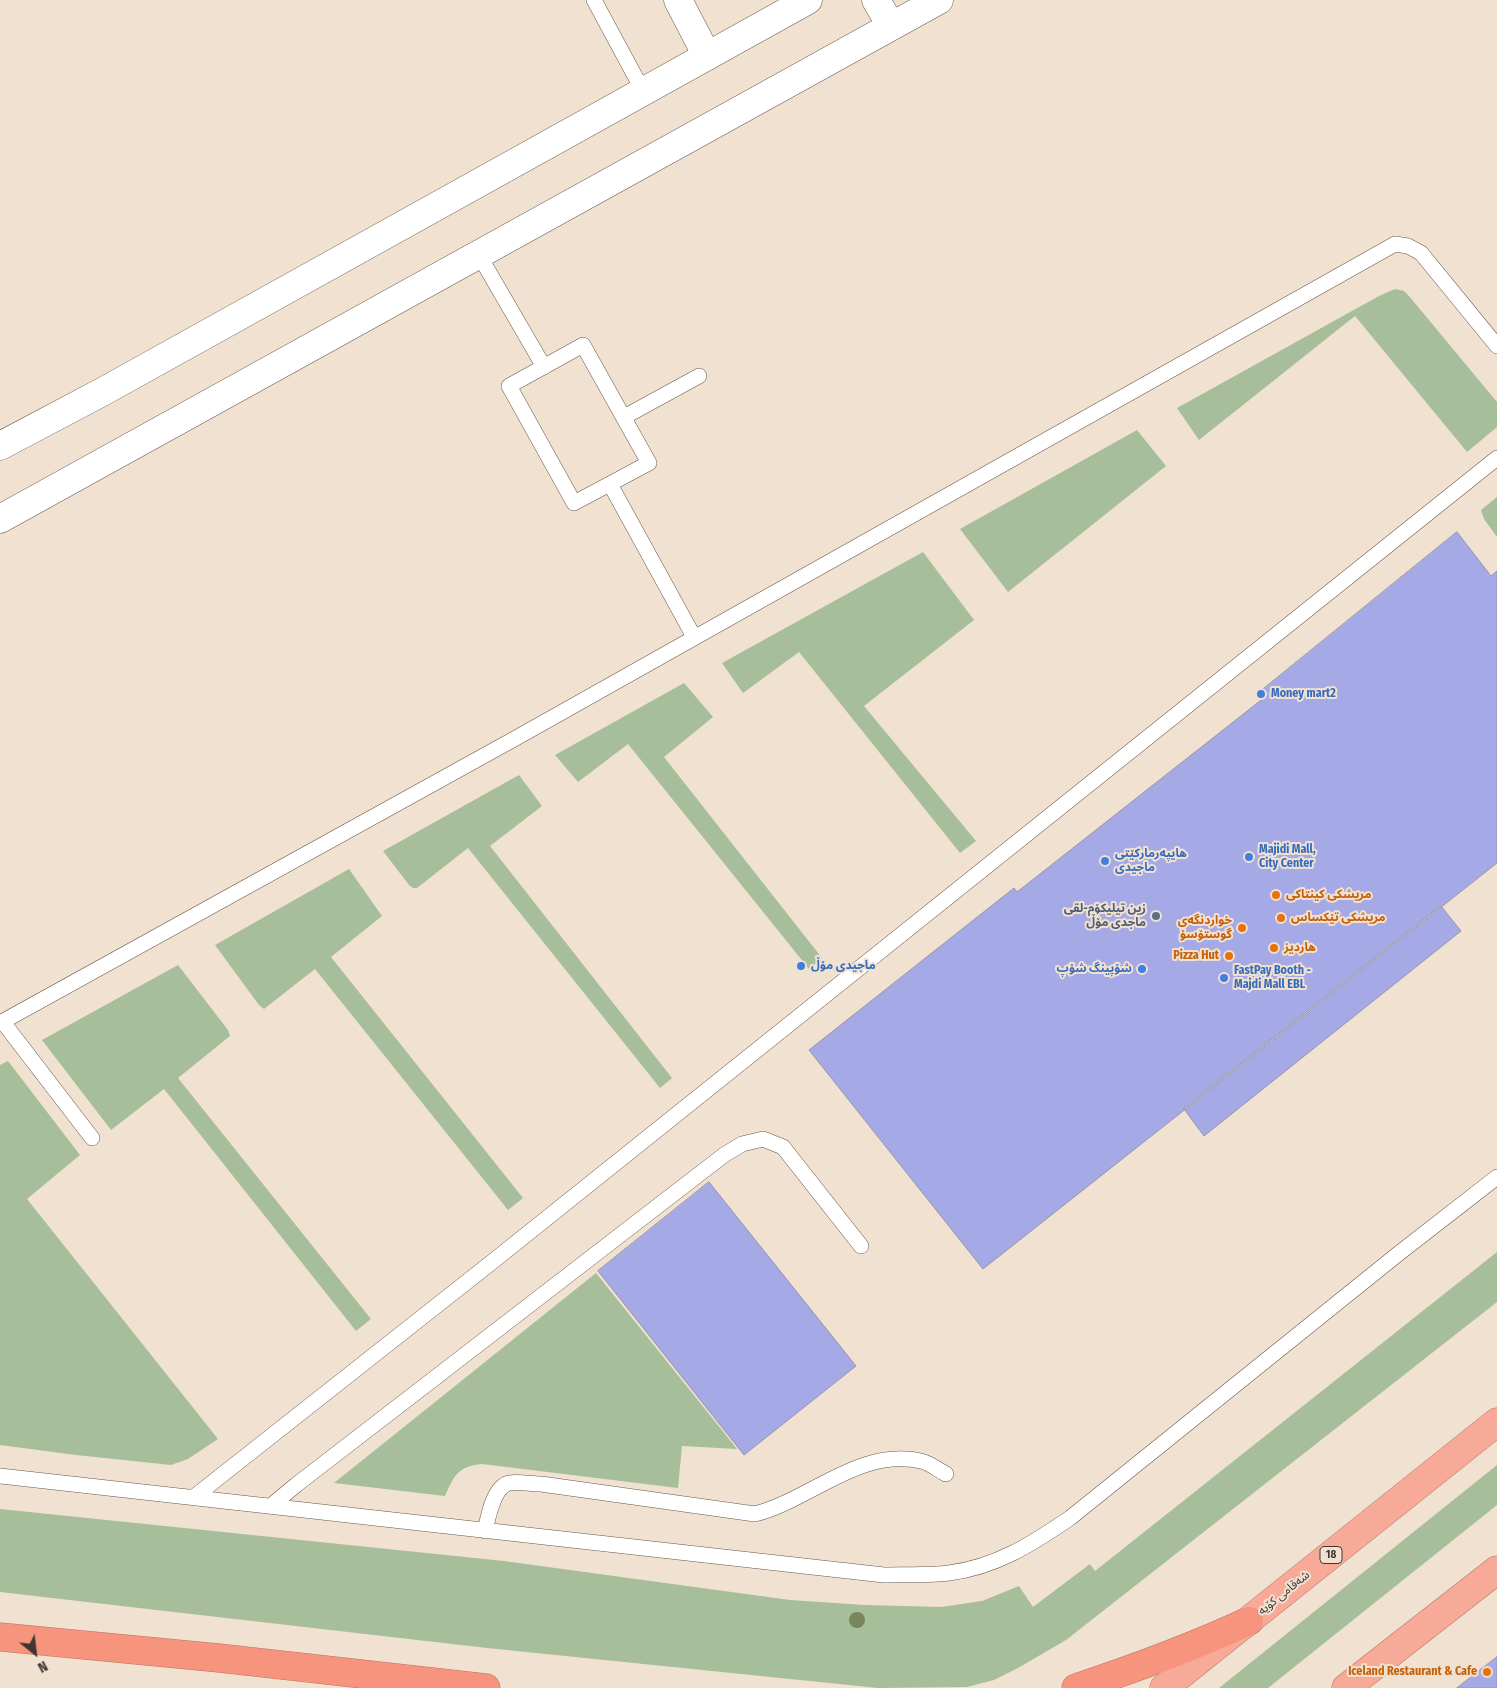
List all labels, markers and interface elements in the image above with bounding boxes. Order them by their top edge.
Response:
place label: Money mart2 [1271,687,1336,701]
marker: Money mart2 [1255,688,1267,700]
place label: Majidi Mall, City Center [1259,843,1316,871]
place label: هایپەرمارکێتی ماجیدی [1115,847,1187,875]
marker: Majidi Mall, City Center [1243,851,1255,863]
marker: هایپەرمارکێتی ماجیدی [1099,855,1111,867]
place label: مریشکی کینتاکی [1286,888,1371,902]
marker: مریشکی کینتاکی [1270,889,1282,901]
place label: زین تیلیکۆم-لقی ماجدی مۆڵ [1064,902,1146,930]
marker: زین تیلیکۆم-لقی ماجدی مۆڵ [1150,910,1162,922]
place label: مریشکی تێکساس [1291,911,1386,925]
marker: مریشکی تێکساس [1275,912,1287,924]
place label: خواردنگەی گوستۆسۆ [1178,914,1232,942]
marker: خواردنگەی گوستۆسۆ [1236,922,1248,934]
place label: هاردیز [1284,941,1316,955]
marker: هاردیز [1268,942,1280,954]
place label: Pizza Hut [1173,949,1219,963]
marker: Pizza Hut [1223,950,1235,962]
place label: ماجیدی مۆڵ [811,959,876,973]
marker: ماجیدی مۆڵ [795,960,807,972]
place label: شۆپینگ شۆپ [1057,962,1132,976]
marker: شۆپینگ شۆپ [1136,963,1148,975]
place label: FastPay Booth - Majdi Mall EBL [1234,964,1311,992]
marker: FastPay Booth - Majdi Mall EBL [1218,972,1230,984]
road number: 18 [1320,1546,1342,1564]
street label: شەقامی کۆیە [1255,1568,1313,1618]
north arrow [10,1628,60,1678]
text: N [35,1657,50,1676]
place label: Iceland Restaurant & Cafe [1348,1665,1477,1679]
marker: Iceland Restaurant & Cafe [1481,1666,1493,1678]

